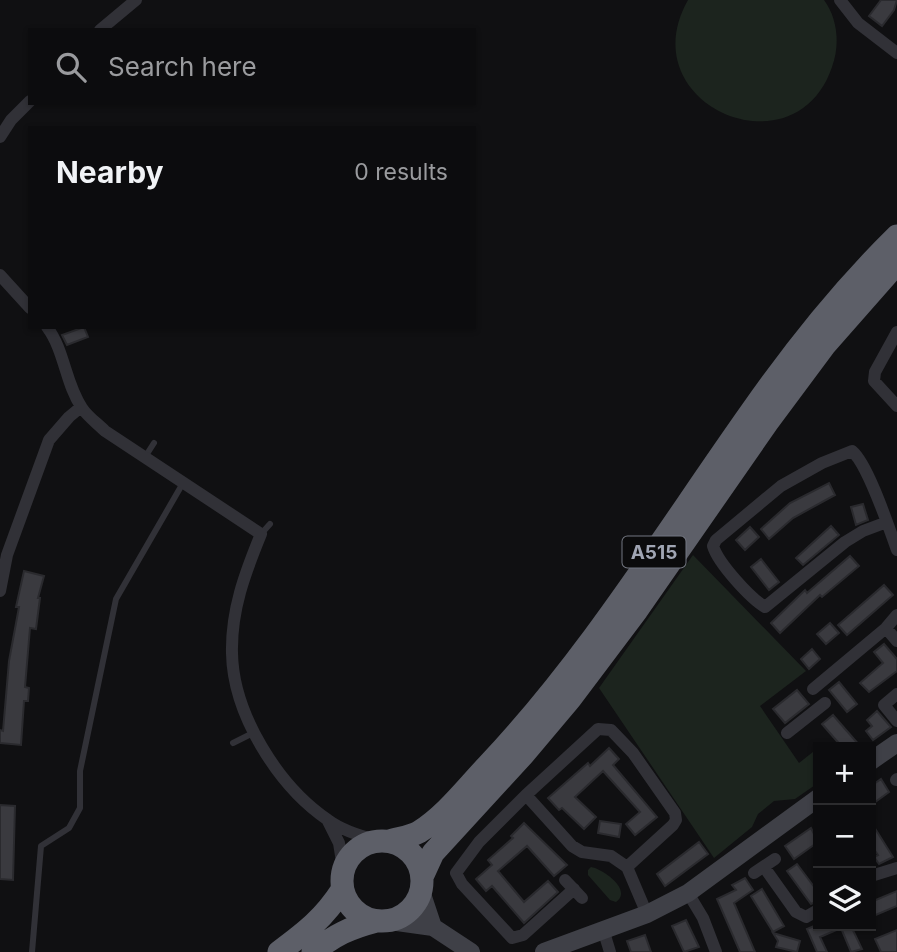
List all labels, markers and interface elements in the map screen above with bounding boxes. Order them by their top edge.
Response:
search box [28,28,476,105]
icon: search [52,48,90,86]
text: Search here [108,51,257,82]
text: Nearby [56,154,164,190]
text: 0 results [354,158,448,186]
road number: A515 [622,537,686,568]
map controls [813,742,876,931]
button: + [813,742,876,805]
button: − [813,805,876,868]
button: layers [813,868,876,931]

